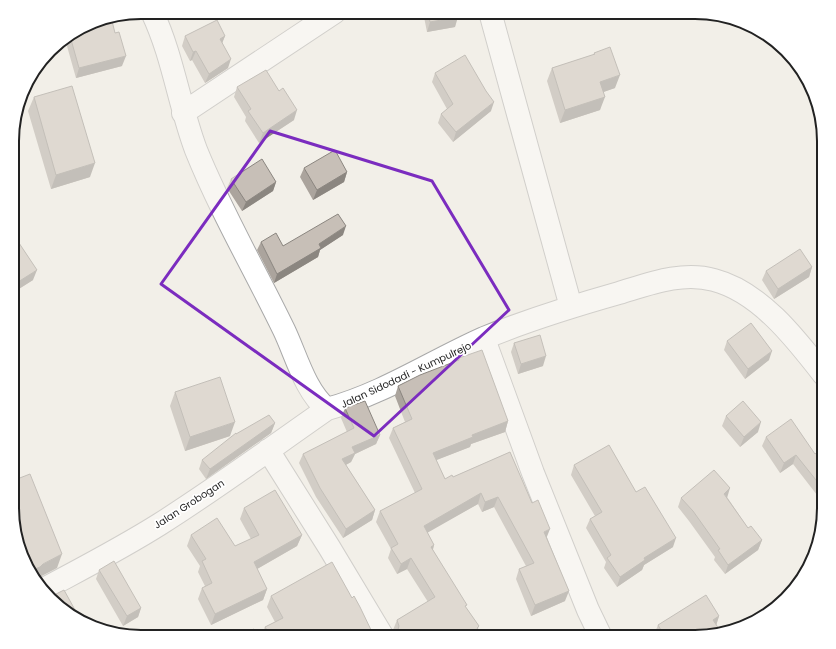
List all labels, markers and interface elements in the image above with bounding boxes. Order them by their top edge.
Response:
street label: Jalan Sidodadi - Kumpulrejo [338,338,474,412]
street label: Jalan Grobogan [151,476,227,532]

